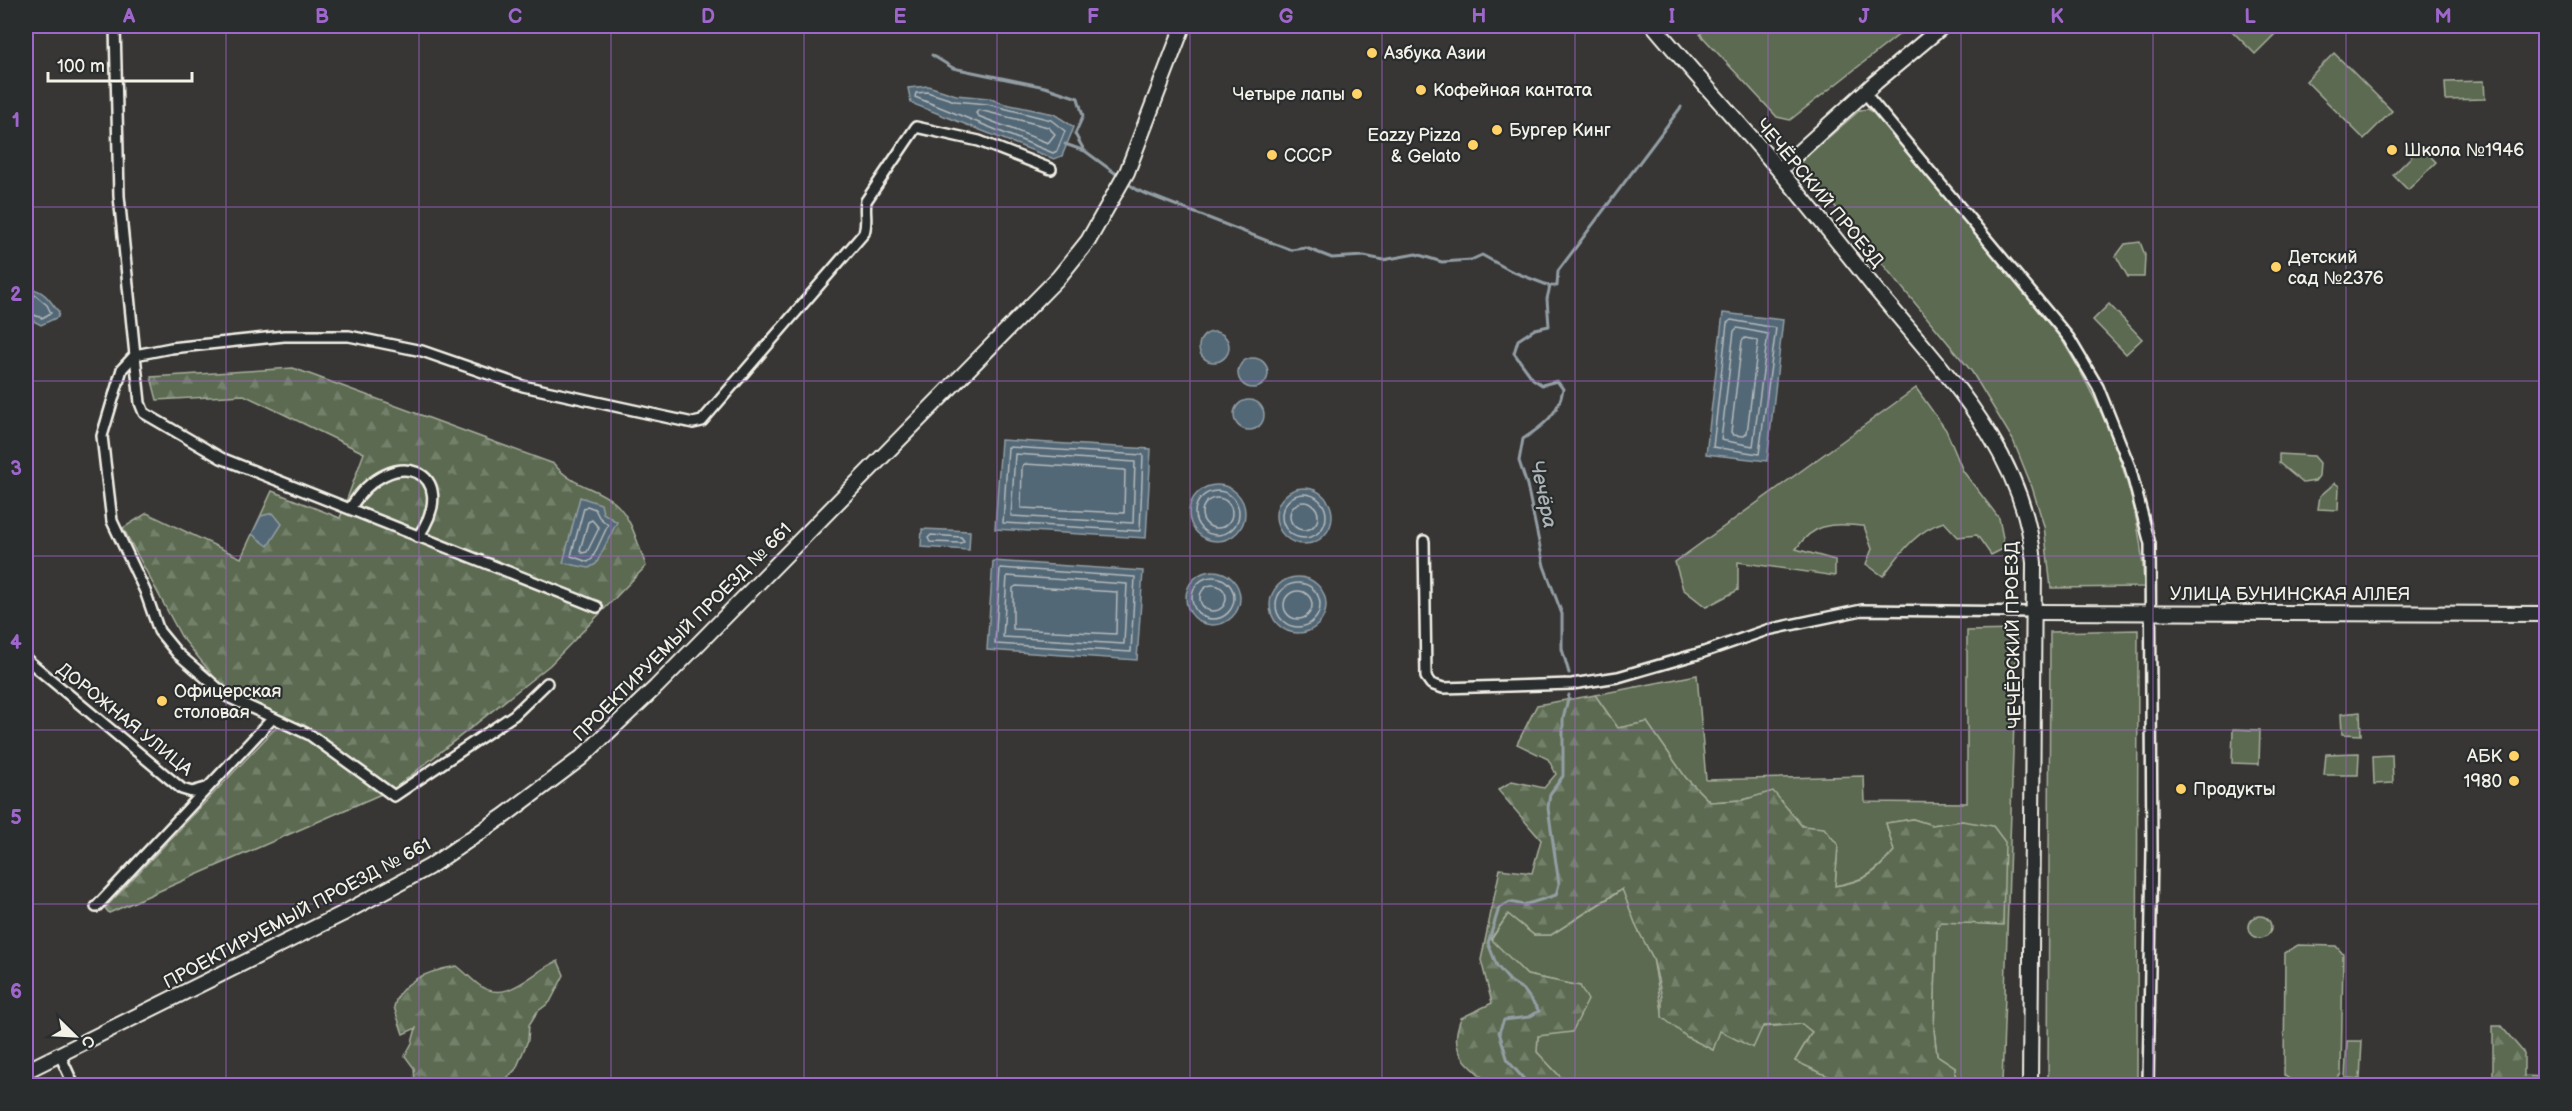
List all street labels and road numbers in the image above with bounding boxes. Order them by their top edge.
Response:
street label: ЧЕЧЁРСКИЙ ПРОЕЗД [1751,114,1889,272]
street label: ПРОЕКТИРУЕМЫЙ ПРОЕЗД № 661 [569,519,796,746]
street label: ЧЕЧЁРСКИЙ ПРОЕЗД [2000,541,2026,729]
street label: УЛИЦА БУНИНСКАЯ АЛЛЕЯ [2170,584,2410,605]
street label: ДОРОЖНАЯ УЛИЦА [53,658,197,780]
street label: ПРОЕКТИРУЕМЫЙ ПРОЕЗД № 661 [160,834,435,993]

